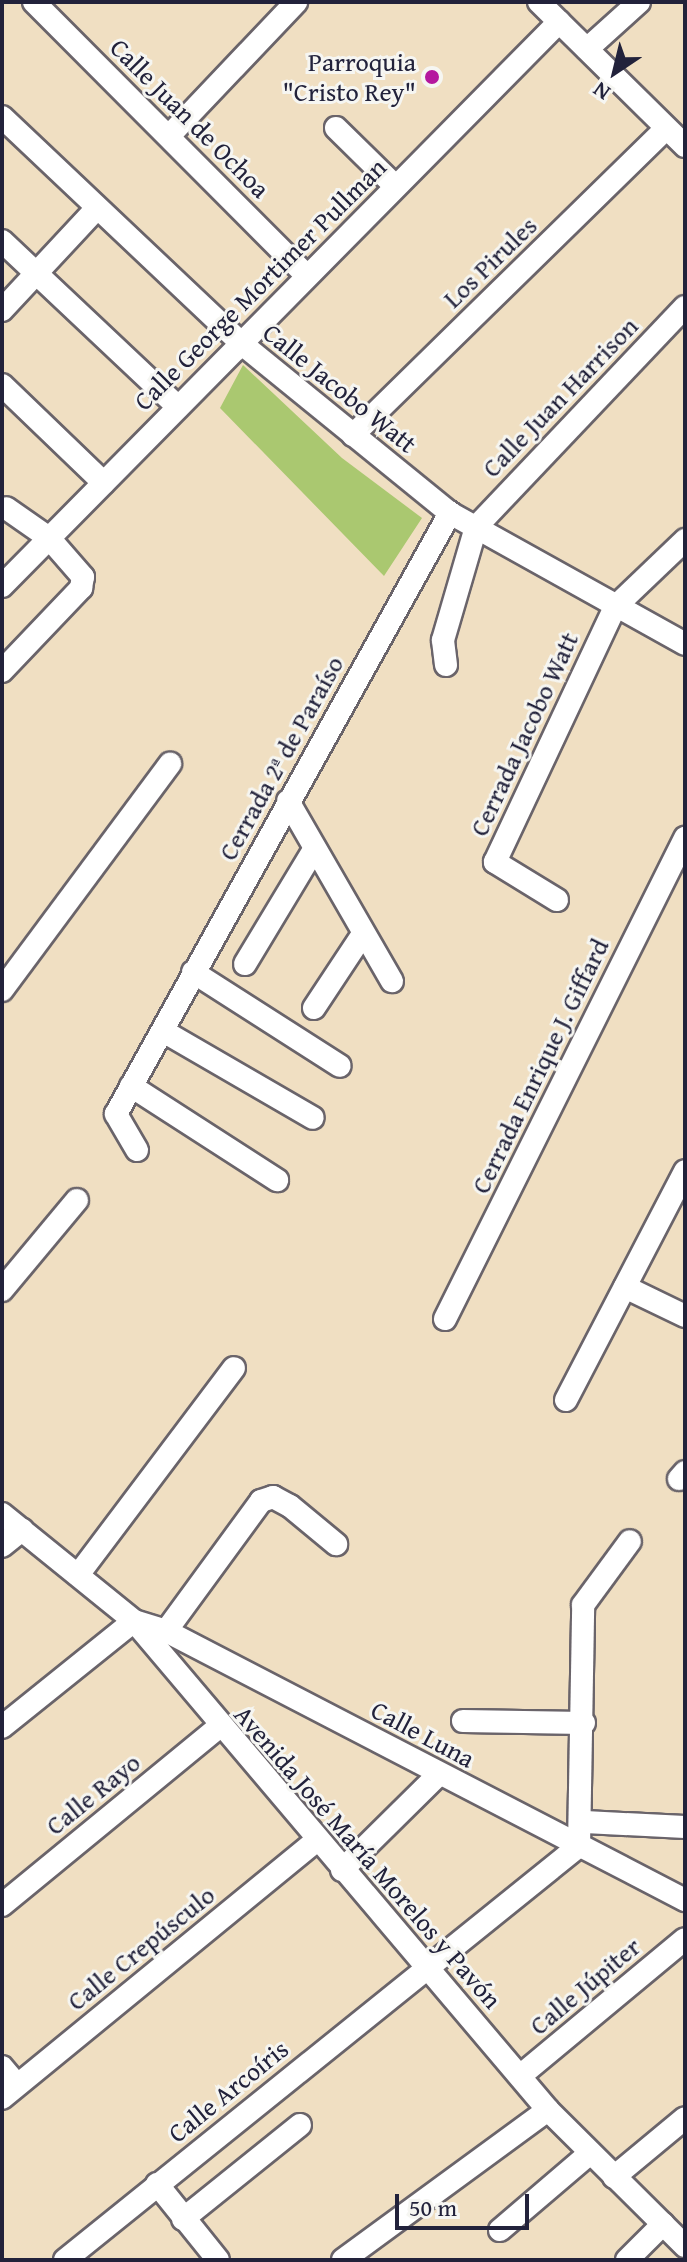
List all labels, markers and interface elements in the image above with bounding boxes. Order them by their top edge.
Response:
street label: Calle Juan de Ochoa [104,32,276,204]
north arrow [575,32,655,112]
place label: Parroquia "Cristo Rey" [282,46,416,108]
marker: Parroquia "Cristo Rey" [423,68,441,86]
text: N [586,74,616,109]
street label: Calle George Mortimer Pullman [127,151,393,417]
street label: Los Pirules [437,210,543,314]
street label: Calle Juan Harrison [476,311,644,483]
street label: Calle Jacobo Watt [257,317,423,459]
street label: Cerrada Jacobo Watt [463,627,585,841]
street label: Cerrada 2ª de Paraíso [212,651,350,865]
street label: Cerrada Enrique J. Giffard [465,934,615,1198]
street label: Calle Luna [366,1694,480,1774]
street label: Avenida José María Morelos y Pavón [228,1699,508,2015]
street label: Calle Rayo [40,1747,146,1841]
street label: Calle Crepúsculo [61,1879,221,2017]
street label: Calle Júpiter [523,1931,647,2041]
street label: Calle Arcoíris [162,2033,294,2149]
scale bar [399,2178,533,2228]
text: 50 m [409,2190,457,2225]

